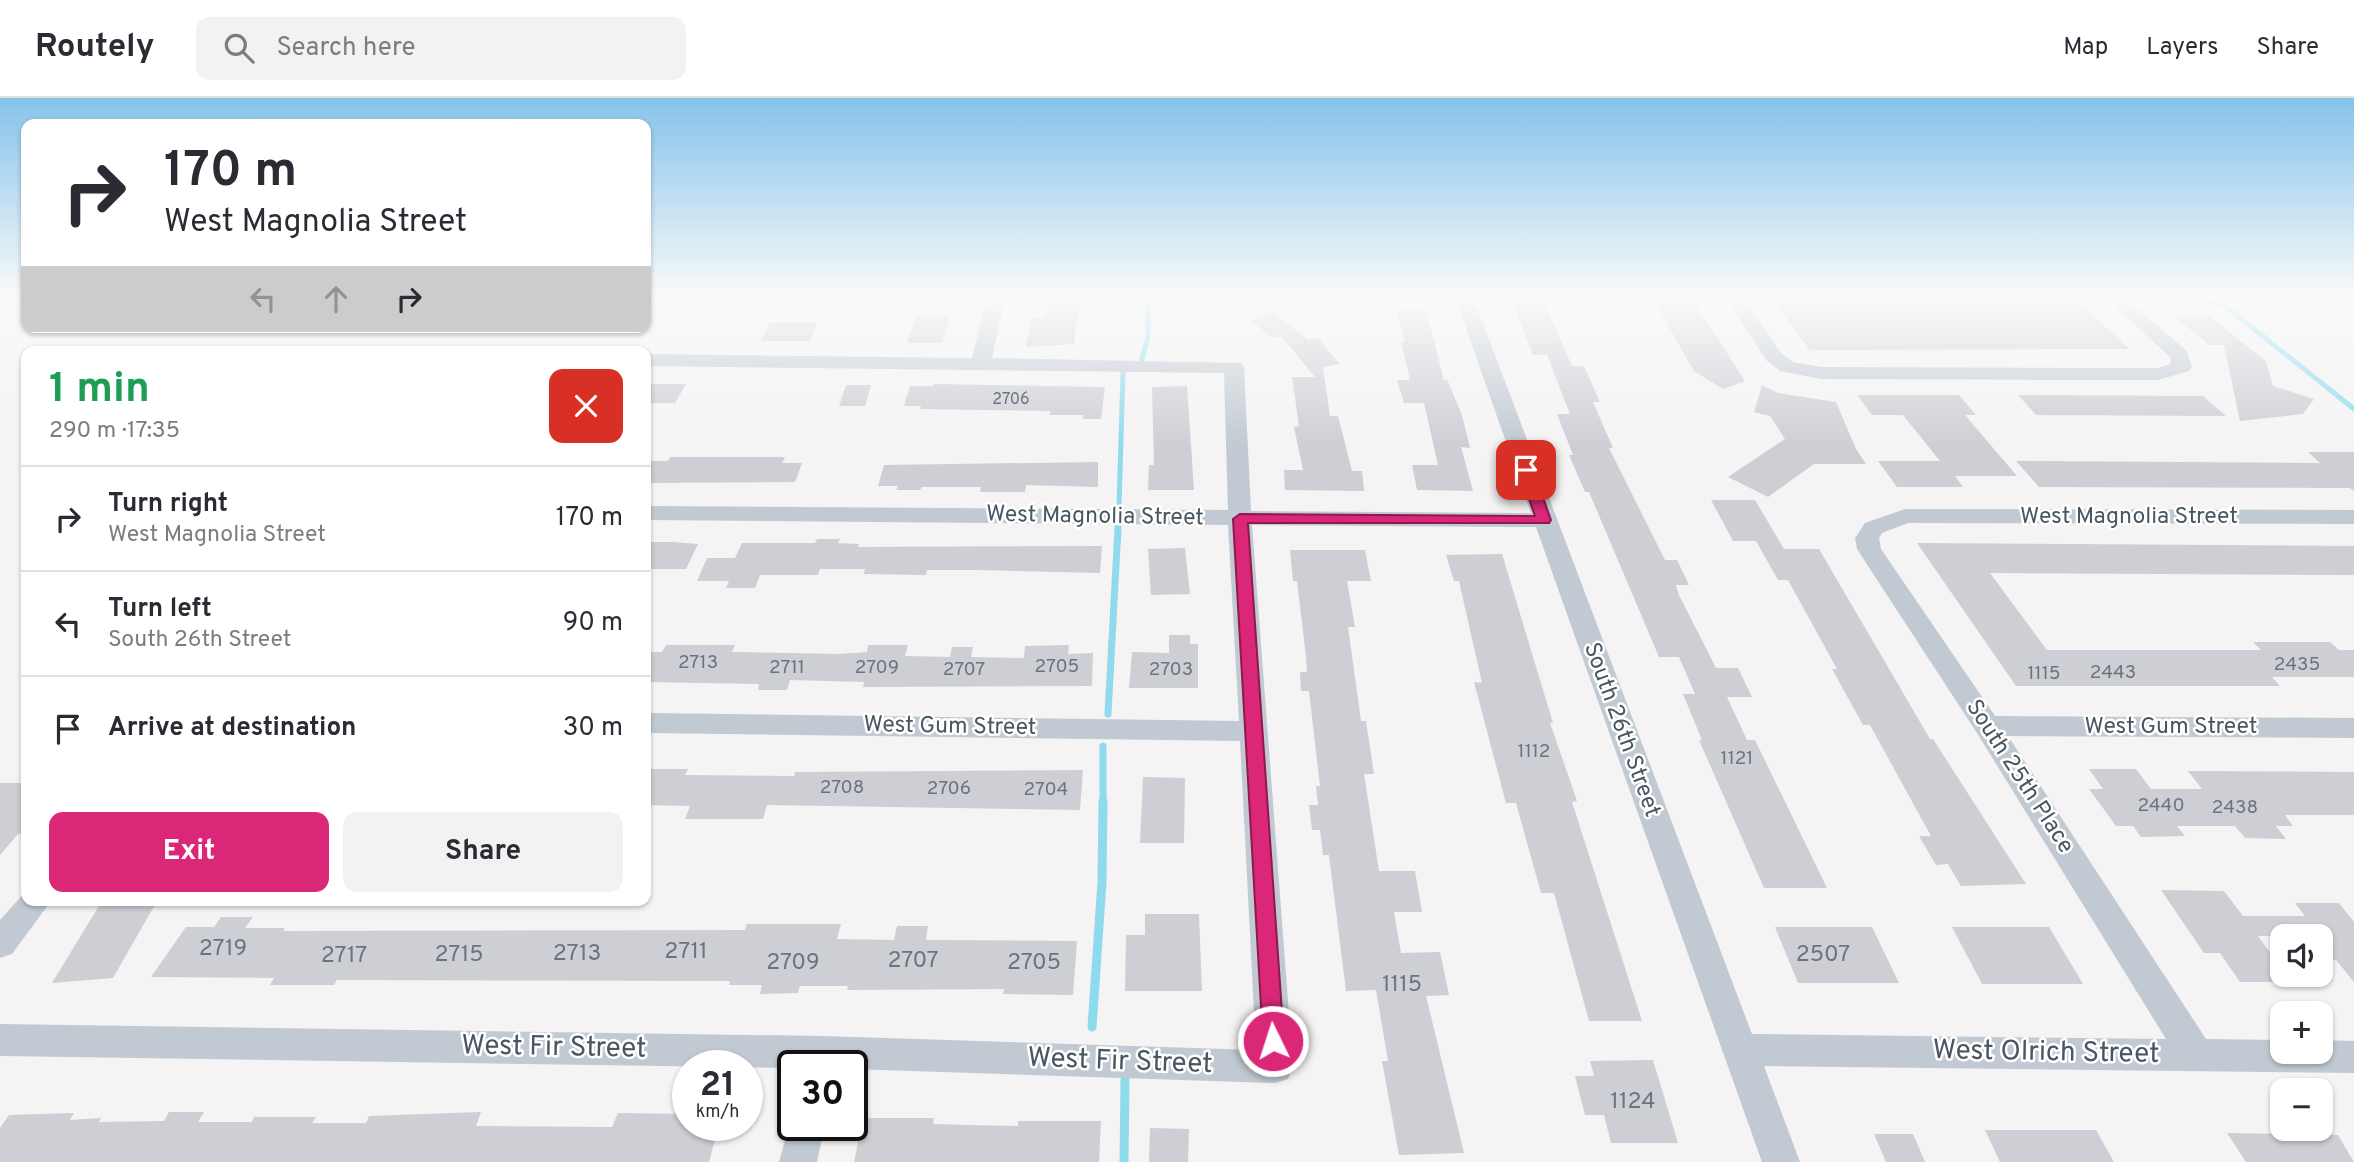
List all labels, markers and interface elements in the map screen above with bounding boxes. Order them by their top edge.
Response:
search box [196,17,686,80]
text: Routely [35,27,154,69]
icon: search [220,29,258,67]
text: Search here [276,32,415,65]
text: Map [2063,33,2108,63]
text: Layers [2146,33,2218,63]
text: Share [2256,33,2319,63]
text: 170 m [164,142,297,204]
icon: right [49,147,140,238]
text: West Magnolia Street [164,203,467,243]
icon: left [244,280,282,318]
icon: ahead [317,280,355,318]
icon: right [390,280,428,318]
text: 1 min [49,364,150,417]
button: close [549,369,623,443]
house number: 2706 [992,390,1030,410]
text: 290 m · 17:35 [49,417,180,446]
pin [1496,440,1556,500]
icon: arrive [1507,451,1545,489]
text: Turn right [108,488,228,521]
icon: right [49,500,87,538]
street label: West Magnolia Street [986,501,1204,533]
text: 170 m [556,502,623,535]
street label: West Magnolia Street [2020,503,2238,532]
text: West Magnolia Street [108,521,326,550]
text: Turn left [108,593,212,626]
icon: left [49,605,87,643]
text: 90 m [563,607,623,640]
text: South 26th Street [108,626,291,655]
street label: South 26th Street [1576,639,1666,821]
house number: 2713 [678,651,718,675]
house number: 2435 [2274,653,2320,677]
house number: 2705 [1035,655,1079,679]
house number: 2711 [769,656,805,680]
house number: 2709 [855,656,899,680]
house number: 2707 [943,658,985,682]
house number: 2703 [1149,658,1193,682]
house number: 2443 [2090,661,2136,685]
house number: 1115 [2027,662,2061,686]
street label: South 25th Place [1958,695,2080,859]
icon: arrive [49,710,87,748]
street label: West Gum Street [863,711,1037,743]
text: Arrive at destination [108,712,356,745]
text: 30 m [563,712,623,745]
street label: West Gum Street [2085,713,2257,742]
house number: 1112 [1518,740,1550,764]
house number: 1121 [1721,747,1753,771]
house number: 2708 [820,776,864,800]
house number: 2706 [927,777,971,801]
house number: 2704 [1024,778,1068,802]
house number: 2440 [2137,794,2185,818]
house number: 2438 [2212,796,2258,820]
button: Exit [49,812,329,892]
button: Share [343,812,623,892]
map controls [2270,924,2333,1141]
button: sound [2270,924,2333,987]
house number: 2719 [199,935,247,964]
house number: 2711 [664,938,708,967]
house number: 2713 [553,940,601,969]
house number: 2715 [434,941,484,970]
house number: 2507 [1796,941,1850,970]
house number: 2717 [321,942,367,971]
house number: 2707 [887,947,939,976]
house number: 2709 [766,949,820,978]
house number: 2705 [1007,949,1061,978]
house number: 1115 [1382,971,1422,1000]
button: + [2270,1001,2333,1064]
position arrow [1236,1004,1310,1078]
street label: West Fir Street [461,1028,647,1068]
street label: West Olrich Street [1932,1033,2160,1073]
street label: West Fir Street [1027,1041,1213,1083]
speed limit sign: 30 [777,1050,868,1141]
text: 21 [700,1064,735,1108]
button: − [2270,1078,2333,1141]
house number: 1124 [1610,1088,1656,1117]
text: km/h [696,1101,739,1124]

